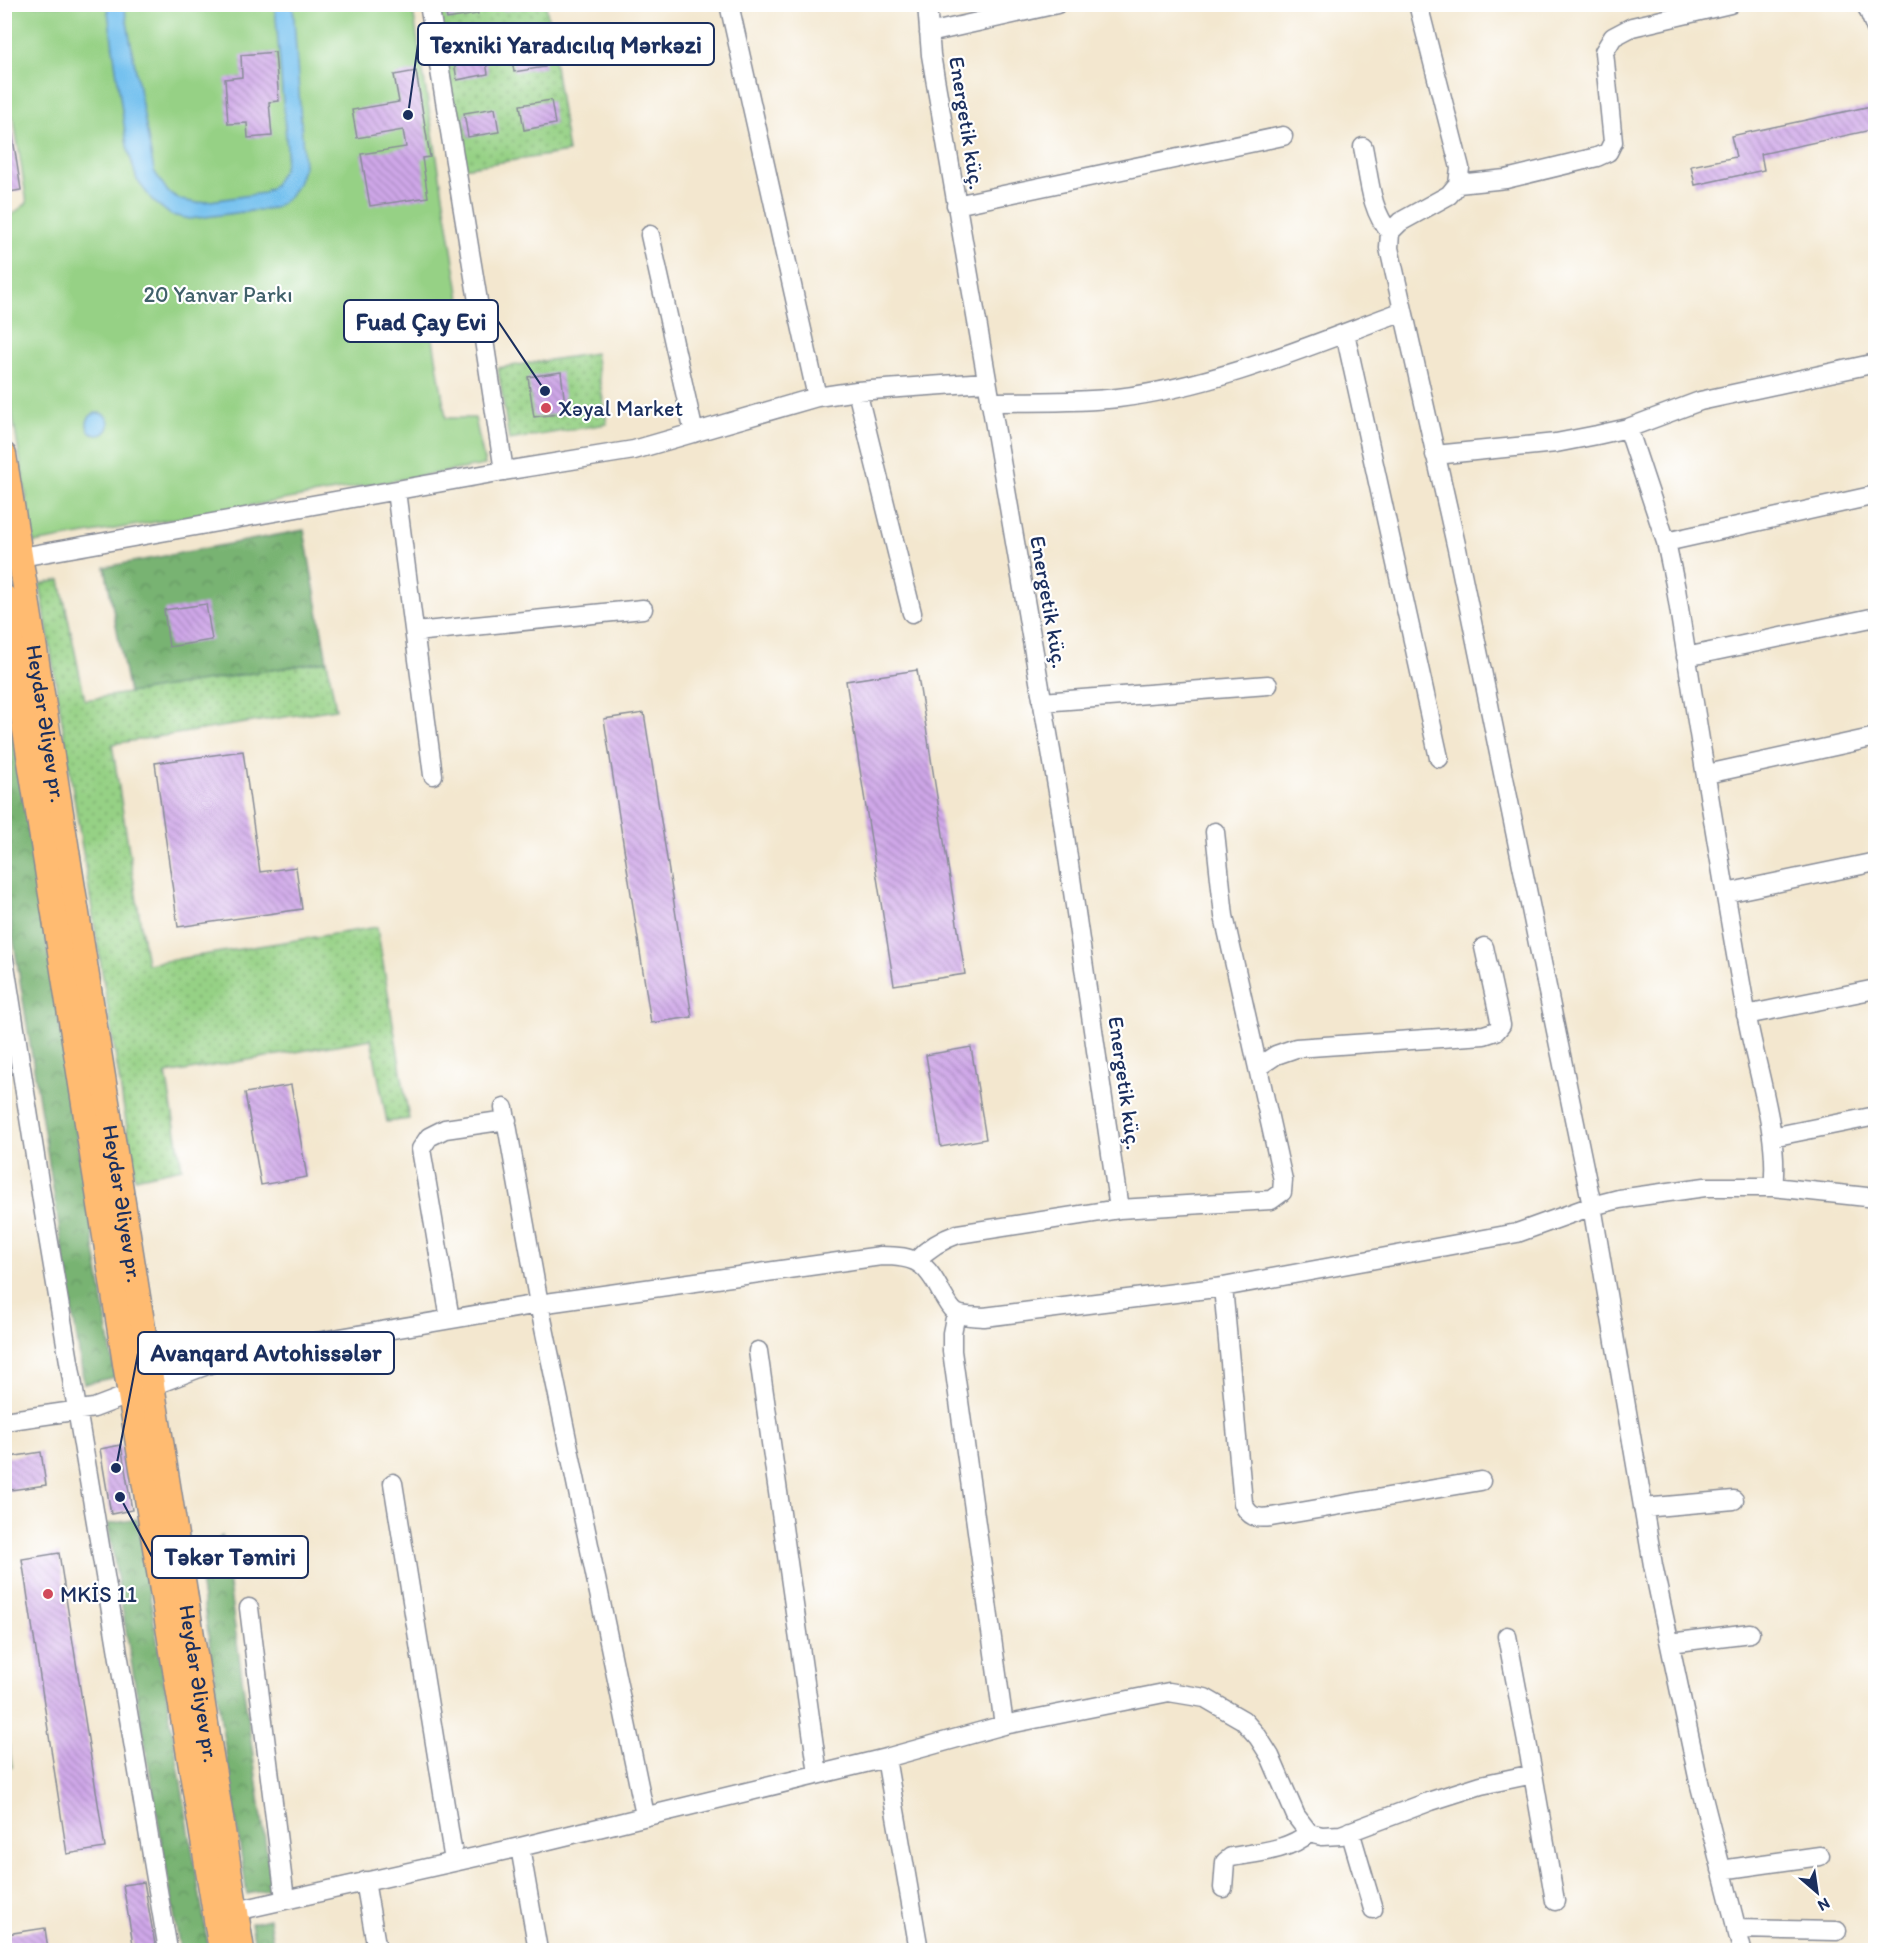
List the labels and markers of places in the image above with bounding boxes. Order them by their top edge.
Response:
callout: Texniki Yaradıcılıq Mərkəzi [418,23,714,65]
callout: Fuad Çay Evi [344,300,498,342]
place label: Xəyal Market [558,395,683,422]
marker: Xəyal Market [539,401,553,415]
callout: Avanqard Avtohissələr [138,1332,394,1374]
callout: Təkər Təmiri [152,1536,308,1578]
place label: MKİS 11 [60,1581,137,1608]
marker: MKİS 11 [41,1587,55,1601]

